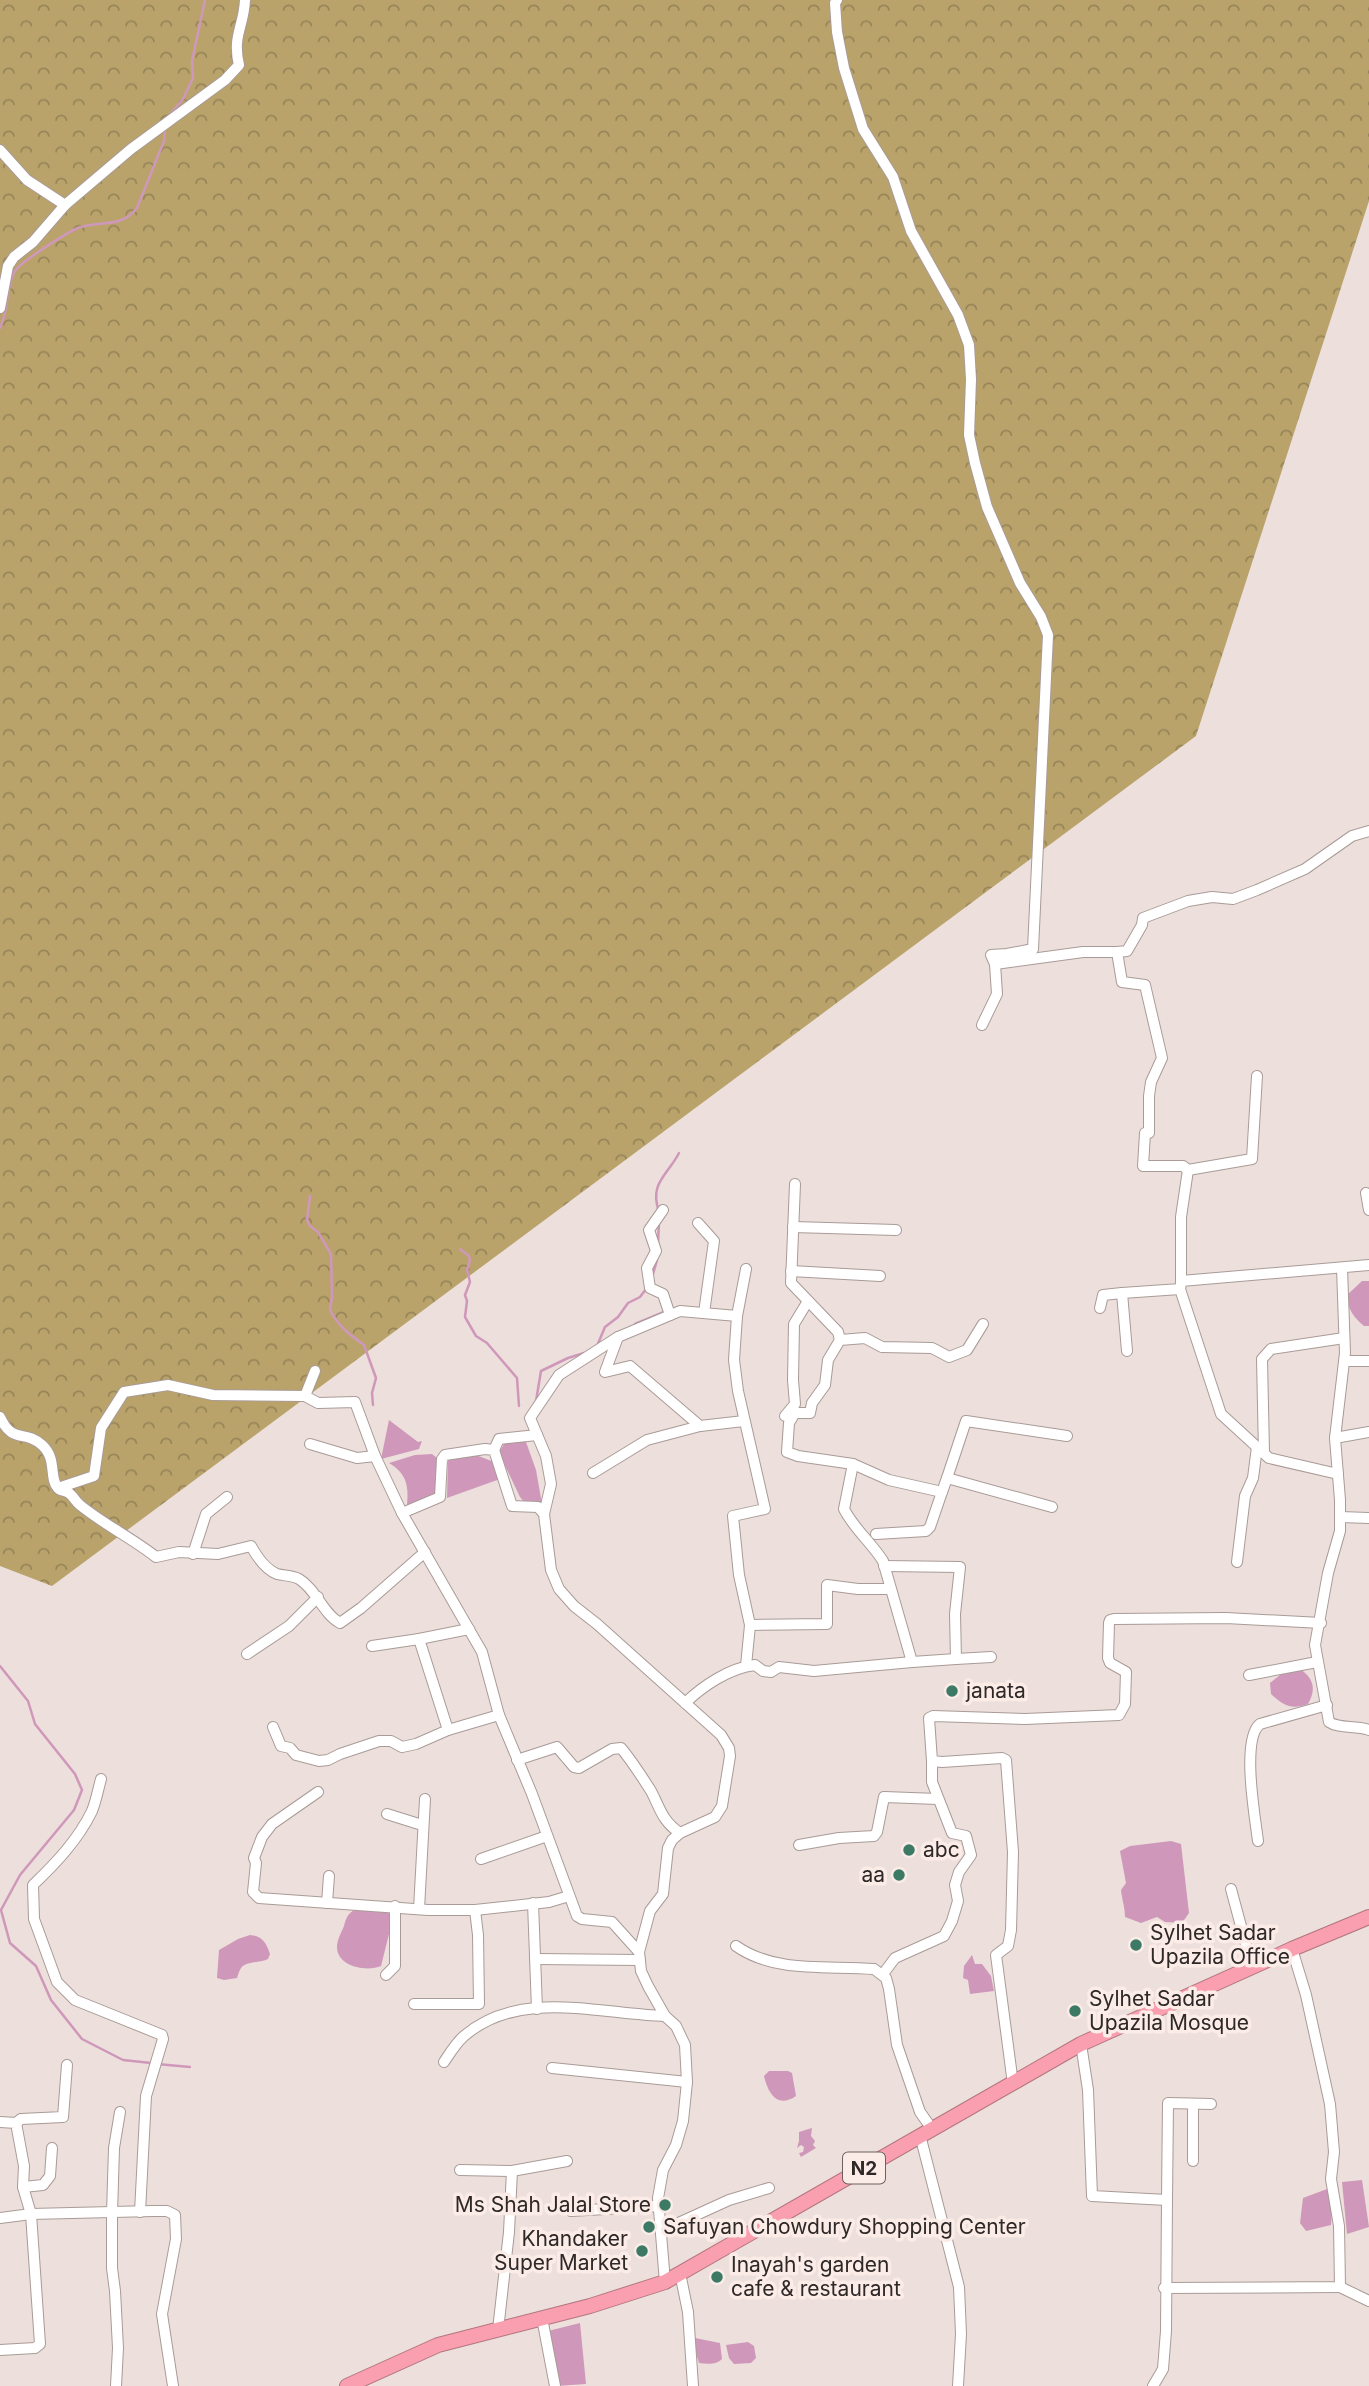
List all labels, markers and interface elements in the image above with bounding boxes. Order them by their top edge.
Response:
place label: janata [965,1678,1026,1703]
marker: janata [944,1683,960,1699]
place label: abc [923,1837,960,1862]
marker: abc [901,1842,917,1858]
place label: aa [861,1862,885,1887]
marker: aa [891,1867,907,1883]
place label: Sylhet Sadar Upazila Office [1150,1920,1290,1969]
marker: Sylhet Sadar Upazila Office [1128,1937,1144,1953]
place label: Sylhet Sadar Upazila Mosque [1089,1986,1249,2035]
marker: Sylhet Sadar Upazila Mosque [1067,2003,1083,2019]
road number: N2 [843,2152,885,2184]
place label: Ms Shah Jalal Store [455,2192,651,2217]
marker: Ms Shah Jalal Store [657,2197,673,2213]
place label: Safuyan Chowdury Shopping Center [663,2214,1026,2239]
marker: Safuyan Chowdury Shopping Center [641,2219,657,2235]
place label: Khandaker Super Market [494,2226,628,2275]
marker: Khandaker Super Market [634,2243,650,2259]
place label: Inayah's garden cafe & restaurant [731,2252,901,2301]
marker: Inayah's garden cafe & restaurant [709,2269,725,2285]

